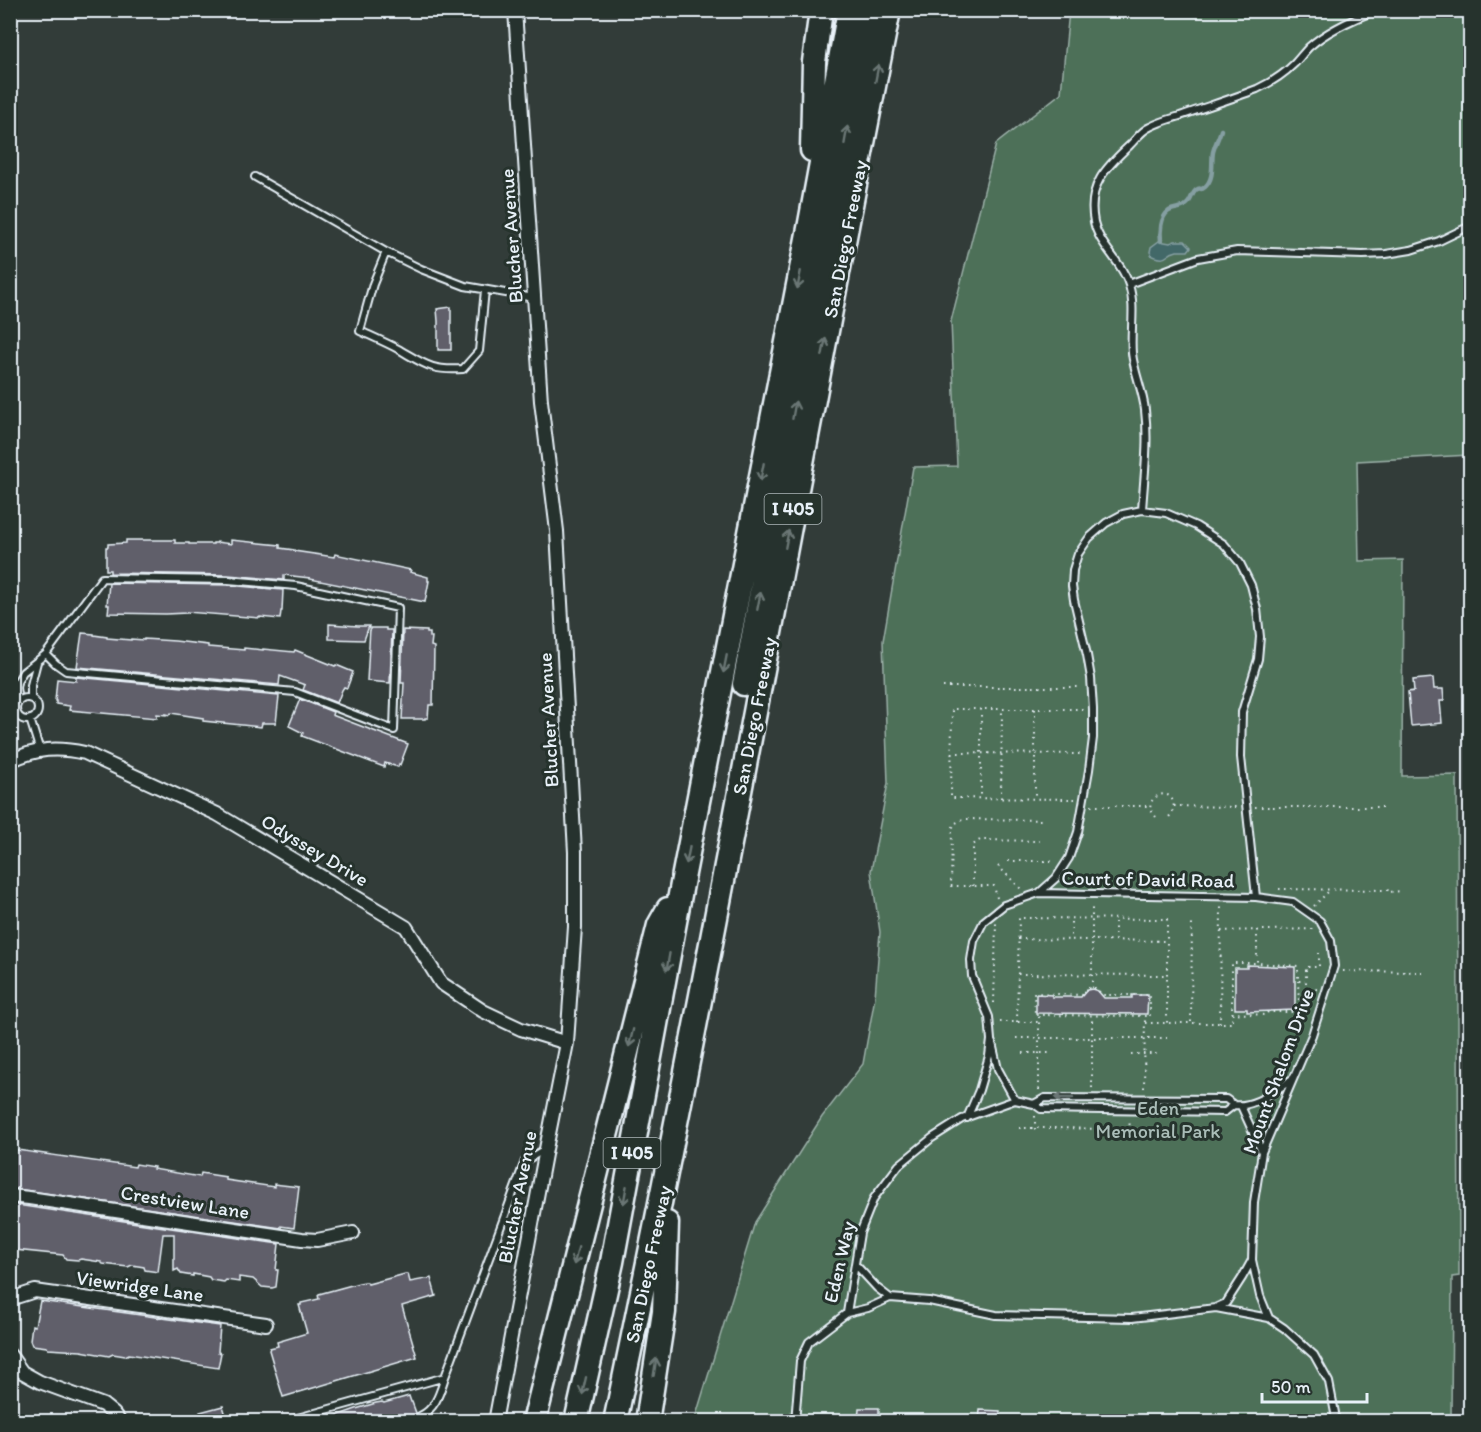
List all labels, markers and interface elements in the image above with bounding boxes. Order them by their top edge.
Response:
one-way arrow [872,64,883,83]
one-way arrow [841,126,852,146]
street label: San Diego Freeway [818,157,872,320]
street label: Blucher Avenue [494,168,528,304]
one-way arrow [793,270,804,290]
one-way arrow [819,338,830,357]
one-way arrow [789,400,800,420]
one-way arrow [756,462,767,481]
road number: I 405 [764,494,822,524]
one-way arrow [782,529,793,549]
one-way arrow [754,592,765,612]
street label: San Diego Freeway [727,634,781,797]
street label: Blucher Avenue [532,652,564,788]
one-way arrow [719,653,730,673]
street label: Odyssey Drive [257,808,373,892]
one-way arrow [682,845,693,864]
street label: Court of David Road [1061,865,1235,893]
one-way arrow [662,952,673,972]
street label: Mount Shalom Drive [1237,985,1319,1157]
one-way arrow [625,1028,636,1047]
one-way arrow [1054,1092,1074,1104]
park label: Eden Memorial Park [1096,1096,1220,1143]
street label: Blucher Avenue [492,1128,542,1266]
road number: I 405 [604,1138,660,1168]
street label: Crestview Lane [119,1180,251,1224]
street label: San Diego Freeway [620,1182,677,1345]
one-way arrow [619,1185,630,1205]
street label: Eden Way [818,1218,860,1305]
one-way arrow [569,1247,581,1266]
street label: Viewridge Lane [75,1265,205,1307]
one-way arrow [650,1358,661,1377]
scale bar [1262,1366,1367,1404]
one-way arrow [578,1376,590,1395]
text: 50 m [1271,1376,1311,1398]

